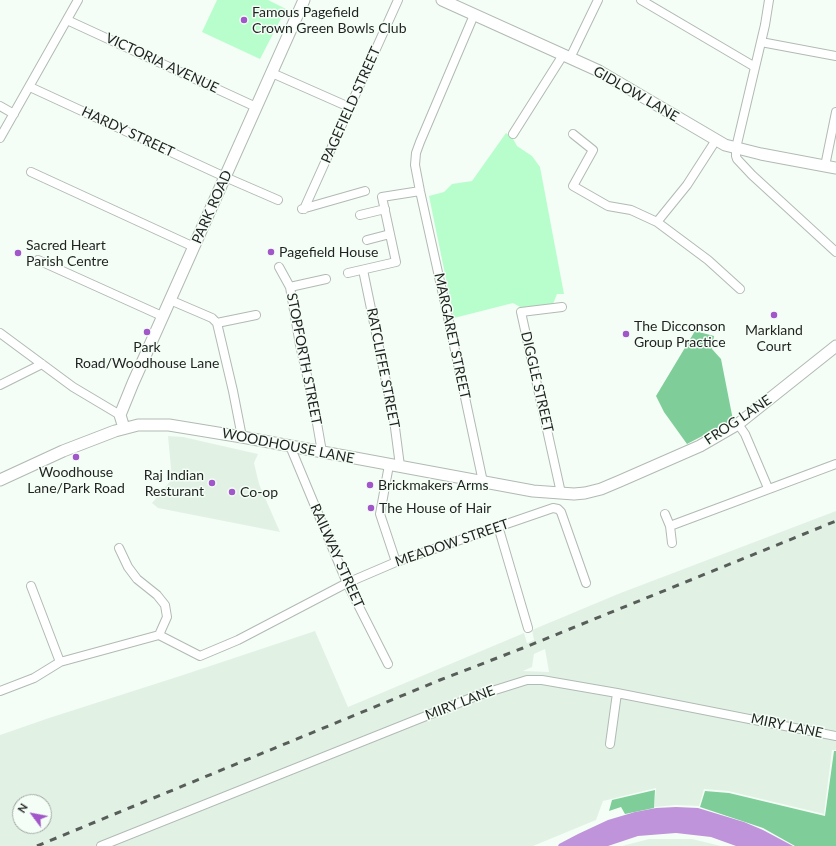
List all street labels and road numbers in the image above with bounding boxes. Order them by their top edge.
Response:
street label: VICTORIA AVENUE [103,29,221,97]
street label: PAGEFIELD STREET [318,44,384,166]
street label: GIDLOW LANE [590,63,682,125]
street label: HARDY STREET [79,103,177,161]
street label: PARK ROAD [188,168,236,246]
street label: MARGARET STREET [430,271,474,401]
street label: STOPFORTH STREET [283,292,325,426]
street label: RATCLIFFE STREET [363,306,403,430]
street label: DIGGLE STREET [517,330,557,434]
street label: FROG LANE [701,391,775,449]
street label: WOODHOUSE LANE [220,425,356,467]
street label: RAILWAY STREET [307,501,367,611]
street label: MEADOW STREET [393,516,511,570]
street label: MIRY LANE [423,682,497,724]
street label: MIRY LANE [750,710,824,742]

